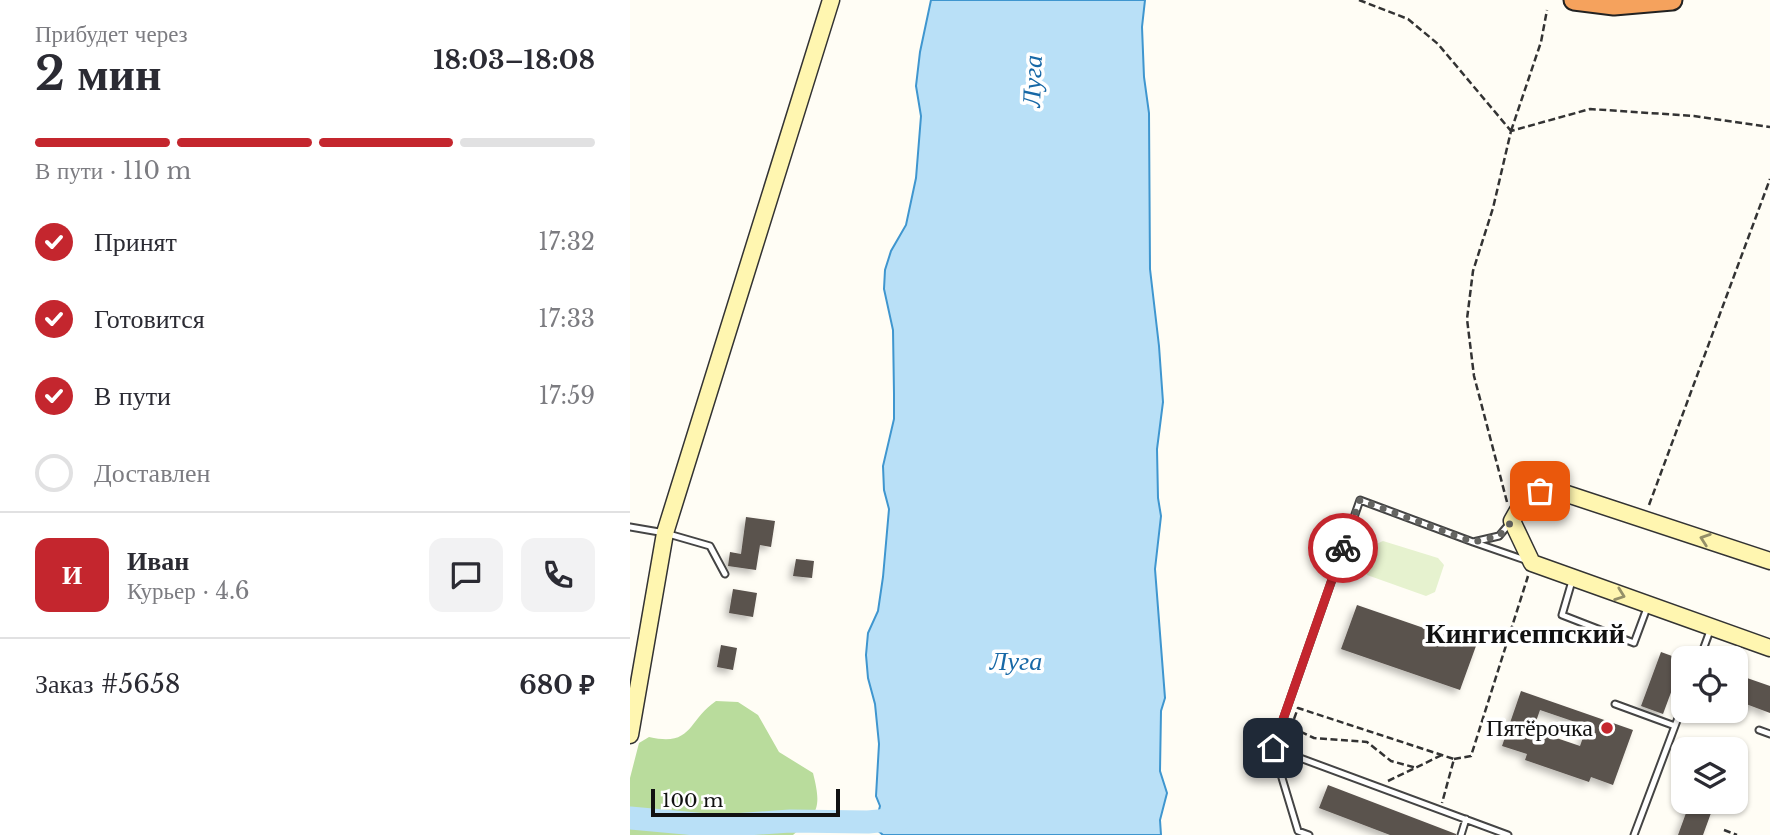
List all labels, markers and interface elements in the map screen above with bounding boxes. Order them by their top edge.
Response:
text: Прибудет через [35,20,188,48]
text: 18:03–18:08 [433,44,595,76]
text: 2 мин [35,45,162,102]
water label: Луга [1015,54,1049,109]
text: В пути · 110 m [35,157,191,185]
icon: check [35,223,73,261]
text: Принят [94,226,177,258]
text: 17:32 [538,228,595,256]
icon: check [35,300,73,338]
text: Готовится [94,303,205,335]
text: 17:33 [538,305,595,333]
icon: check [35,377,73,415]
text: В пути [94,380,171,412]
text: 17:59 [539,382,595,410]
text: Доставлен [94,457,211,489]
pin [1510,461,1570,521]
icon: bag [1521,472,1559,510]
courier [1308,513,1378,583]
icon: bike [1324,529,1362,567]
one-way arrow [1700,533,1712,547]
button: chat [429,538,503,612]
button: phone [521,538,595,612]
text: Иван [127,545,189,577]
text: И [62,559,82,591]
text: Курьер · 4.6 [127,577,250,605]
one-way arrow [1613,586,1625,600]
district label: Кингисеппский [1425,616,1625,651]
water label: Луга [989,645,1042,677]
map controls [1671,646,1748,814]
button: locate [1671,646,1748,723]
text: Заказ #5658 [35,668,180,700]
text: 680 ₽ [519,669,595,701]
place label: Пятёрочка [1486,713,1593,742]
pin [1243,718,1303,778]
marker: Пятёрочка [1599,720,1615,736]
icon: home [1254,729,1292,767]
button: layers [1671,737,1748,814]
scale bar [651,786,840,818]
text: 100 m [662,789,723,812]

